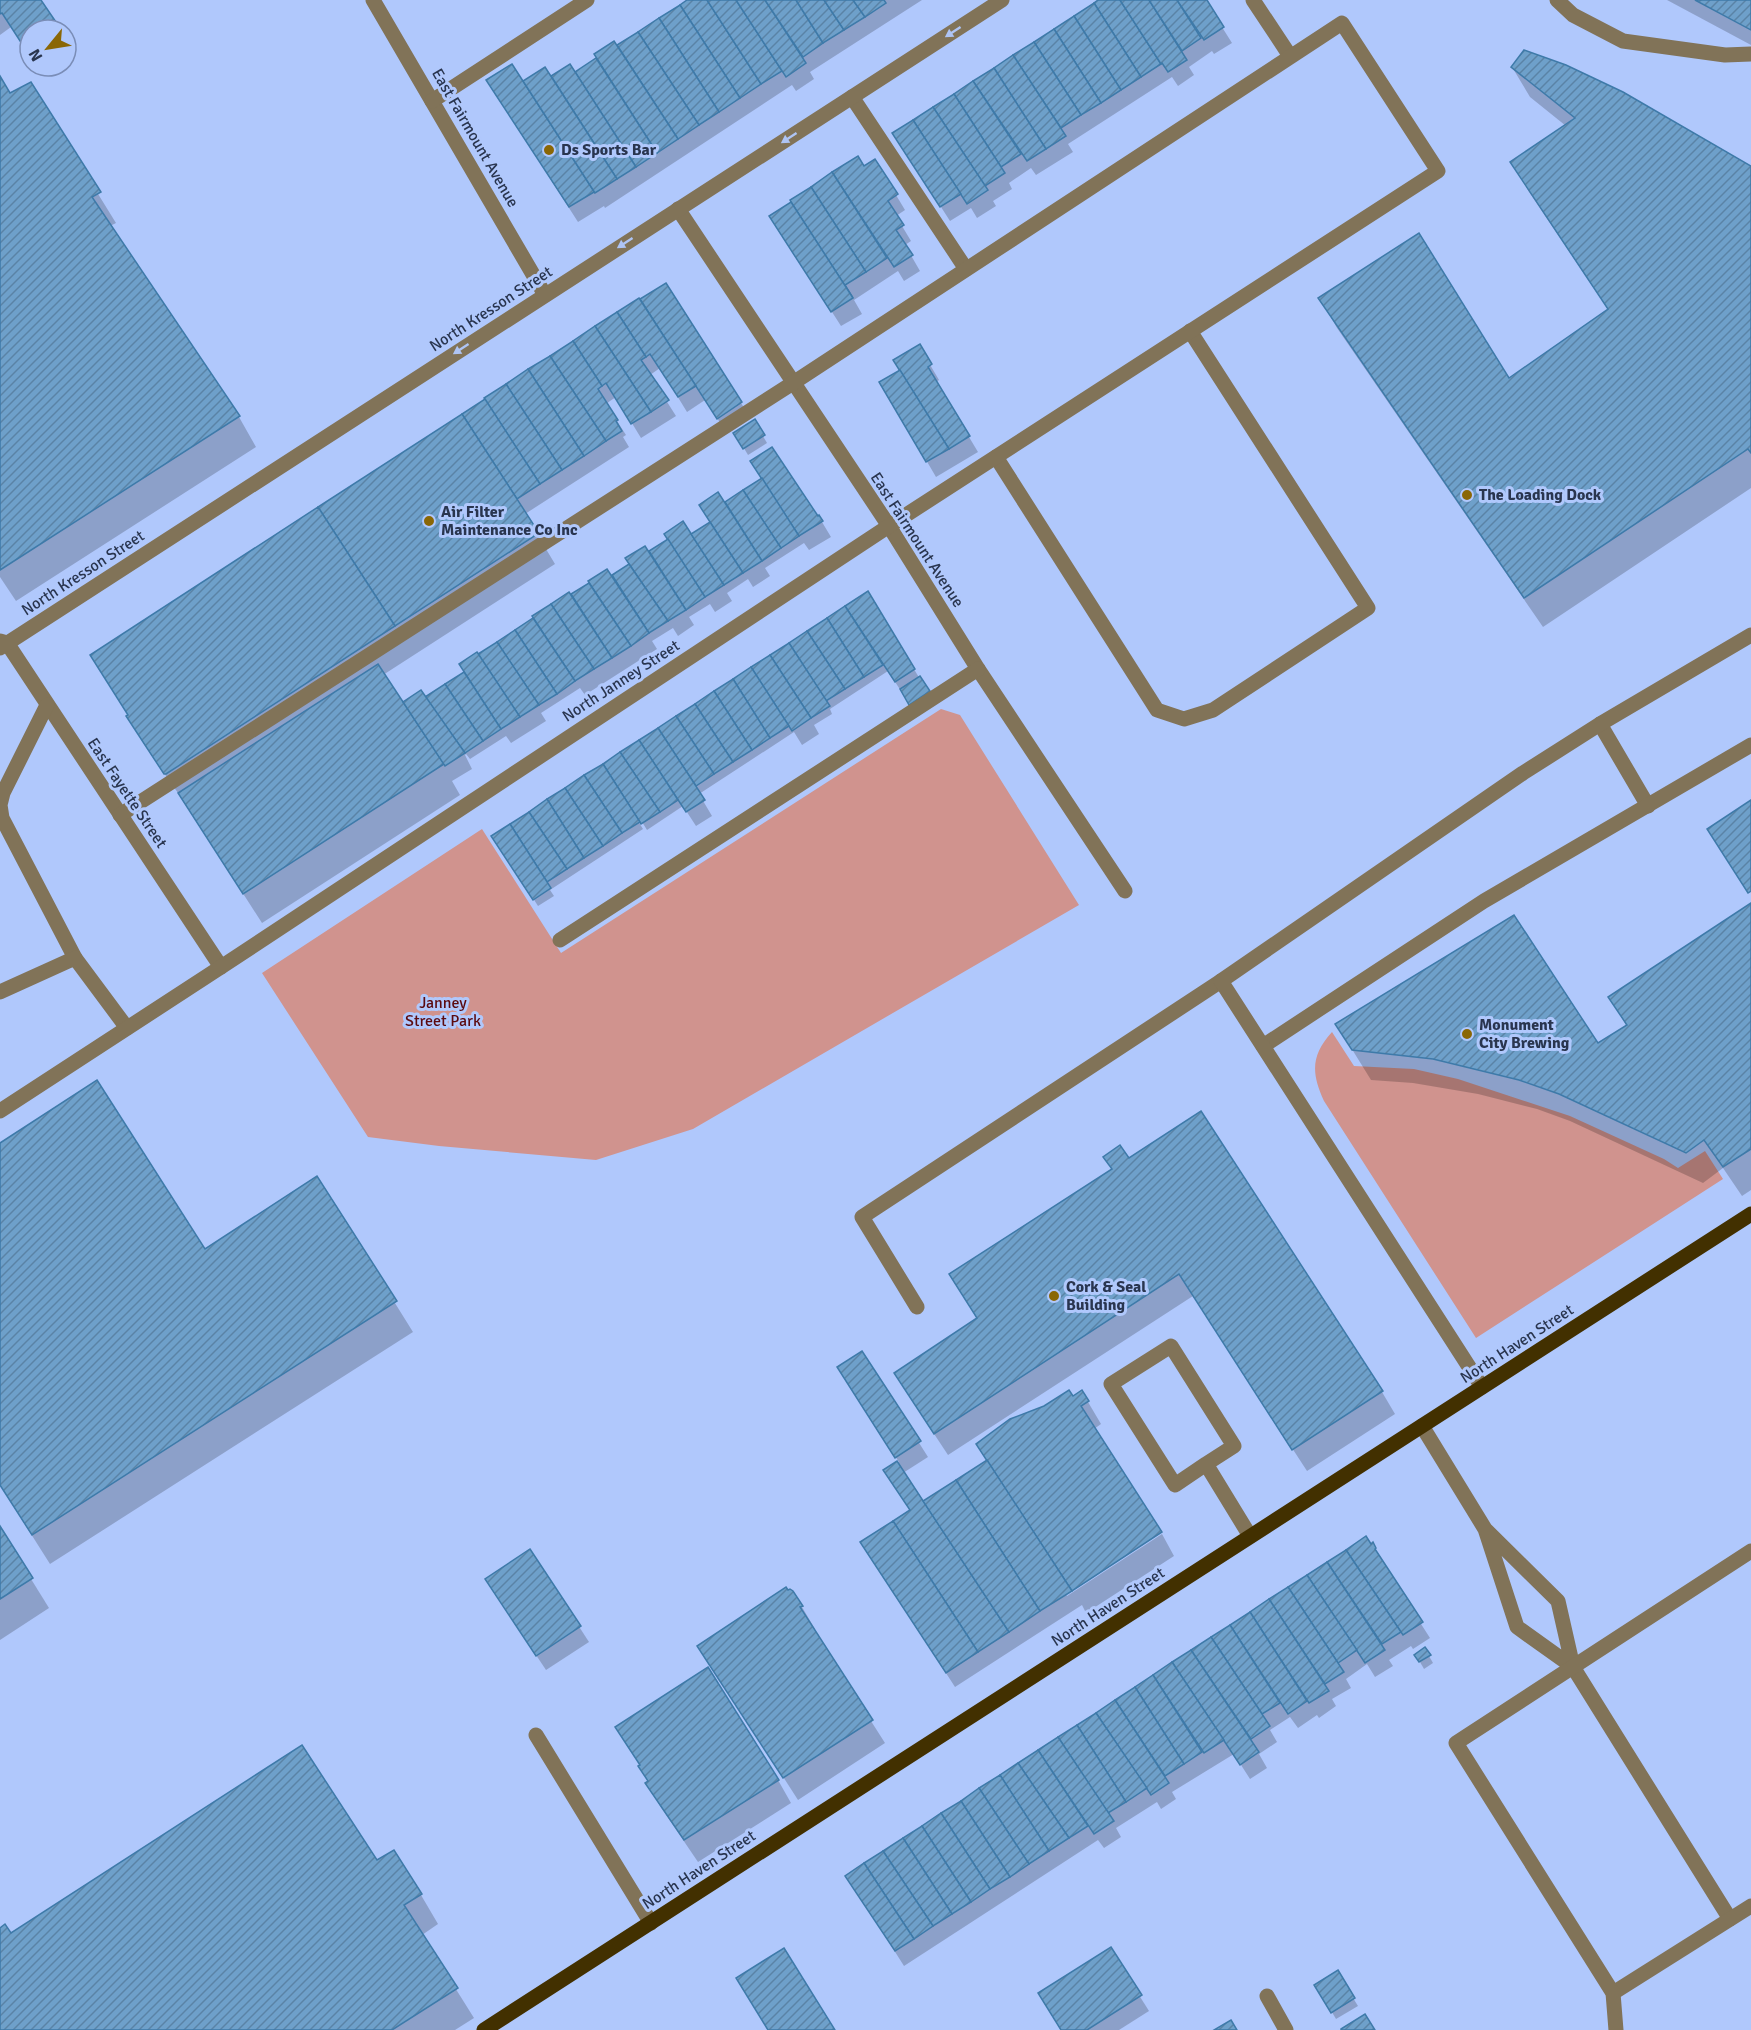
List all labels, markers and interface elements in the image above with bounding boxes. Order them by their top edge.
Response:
north arrow [18,18,78,78]
one-way arrow [945,26,961,37]
text: N [24,45,47,65]
street label: East Fairmount Avenue [427,65,523,211]
one-way arrow [781,132,797,143]
place label: Ds Sports Bar [561,140,657,160]
marker: Ds Sports Bar [542,143,556,157]
one-way arrow [617,238,633,249]
street label: North Kresson Street [426,262,557,356]
one-way arrow [454,343,470,355]
street label: East Fairmount Avenue [866,469,968,611]
place label: The Loading Dock [1479,485,1602,505]
marker: The Loading Dock [1460,488,1474,502]
place label: Air Filter Maintenance Co Inc [441,502,578,540]
marker: Air Filter Maintenance Co Inc [422,514,436,528]
street label: North Kresson Street [18,526,149,620]
street label: North Janney Street [558,635,684,726]
street label: East Fayette Street [83,734,171,852]
park label: Janney Street Park [405,993,481,1031]
place label: Monument City Brewing [1479,1015,1570,1053]
marker: Monument City Brewing [1460,1027,1474,1041]
place label: Cork & Seal Building [1066,1277,1146,1315]
marker: Cork & Seal Building [1047,1289,1061,1303]
street label: North Haven Street [1457,1300,1578,1388]
street label: North Haven Street [1048,1563,1169,1651]
street label: North Haven Street [639,1826,760,1914]

